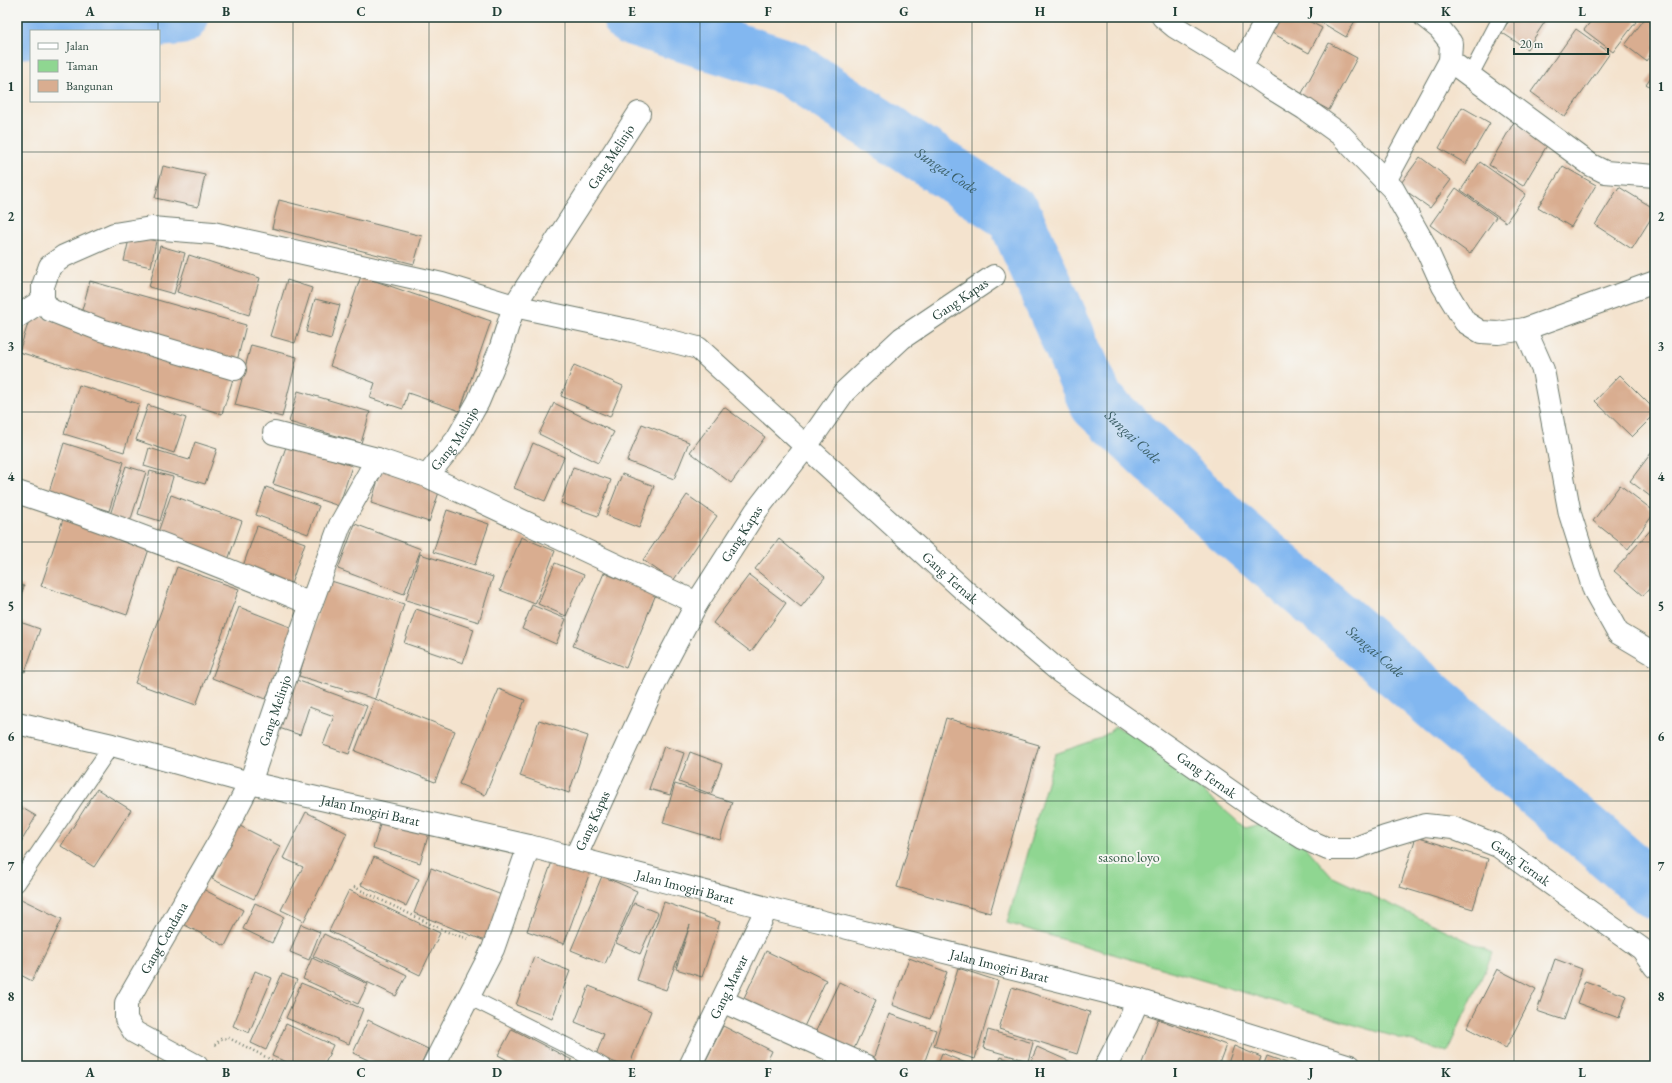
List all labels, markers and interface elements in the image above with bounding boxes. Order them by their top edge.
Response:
text: A [84,3,95,20]
text: B [222,3,230,20]
text: C [356,3,366,20]
text: D [492,3,502,20]
text: E [628,3,636,20]
text: F [764,3,772,20]
text: G [899,3,909,20]
text: H [1035,3,1046,20]
text: I [1173,3,1178,20]
text: J [1307,3,1314,20]
text: K [1441,3,1452,20]
text: L [1578,3,1586,20]
legend [30,30,160,102]
scale bar [1514,30,1608,56]
text: 20 m [1520,36,1544,52]
text: Jalan [65,38,90,54]
text: Taman [66,58,99,74]
text: 1 [8,78,15,95]
text: Bangunan [66,78,114,94]
text: 1 [1658,78,1665,95]
street label: Gang Melinjo [583,120,639,193]
water label: Sungai Code [911,142,982,198]
text: 2 [8,208,15,225]
text: 2 [1658,208,1665,225]
street label: Gang Kapas [928,273,992,325]
text: 3 [8,338,15,355]
text: 3 [1658,338,1665,355]
street label: Gang Melinjo [426,403,483,474]
water label: Sungai Code [1100,405,1167,468]
text: 4 [8,468,15,485]
text: 4 [1658,468,1665,485]
street label: Gang Kapas [716,501,767,566]
street label: Gang Ternak [918,547,983,608]
text: 5 [8,598,14,615]
text: 5 [1658,598,1664,615]
water label: Sungai Code [1342,621,1410,682]
street label: Gang Melinjo [254,672,295,749]
text: 6 [8,728,15,745]
text: 6 [1658,728,1665,745]
street label: Gang Ternak [1173,747,1241,802]
street label: Gang Kapas [570,787,614,854]
street label: Jalan Imogiri Barat [318,790,422,830]
street label: Gang Ternak [1488,835,1555,890]
park label: sasono loyo [1098,848,1160,866]
text: 7 [8,858,15,875]
text: 7 [1658,858,1665,875]
street label: Jalan Imogiri Barat [633,865,737,908]
street label: Gang Cendana [136,898,192,977]
street label: Jalan Imogiri Barat [947,944,1051,987]
street label: Gang Mawar [705,951,752,1022]
text: 8 [8,988,15,1005]
text: 8 [1658,988,1665,1005]
text: A [84,1064,95,1081]
text: B [222,1064,230,1081]
text: C [356,1064,366,1081]
text: D [492,1064,502,1081]
text: E [628,1064,636,1081]
text: F [764,1064,772,1081]
text: G [899,1064,909,1081]
text: H [1035,1064,1046,1081]
text: I [1173,1064,1178,1081]
text: J [1307,1064,1314,1081]
text: K [1441,1064,1452,1081]
text: L [1578,1064,1586,1081]

